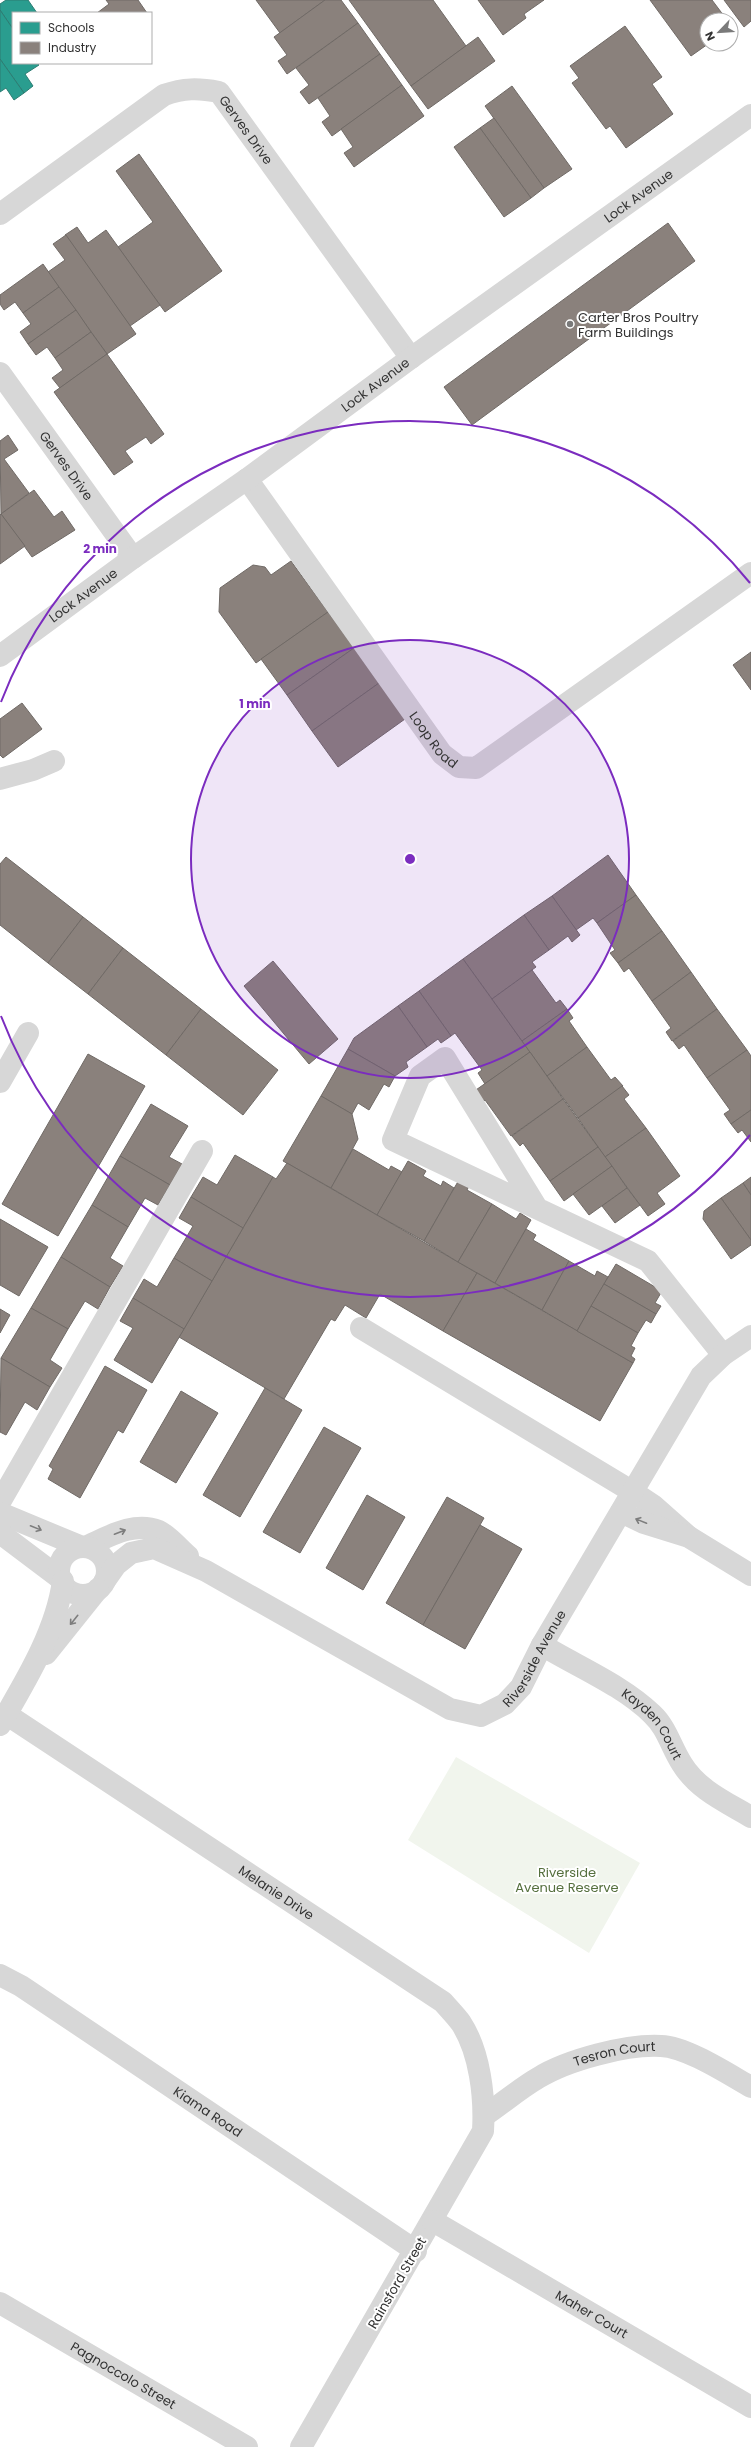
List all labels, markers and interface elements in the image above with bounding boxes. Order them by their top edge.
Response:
legend [12,12,152,64]
north arrow [699,12,739,52]
text: Schools [48,19,95,36]
text: N [701,29,719,43]
text: Industry [48,39,97,56]
street label: Gerves Drive [215,91,278,168]
street label: Lock Avenue [600,164,677,227]
place label: Carter Bros Poultry Farm Buildings [578,308,699,342]
marker: Carter Bros Poultry Farm Buildings [565,319,575,329]
street label: Lock Avenue [337,353,413,416]
street label: Gerves Drive [35,427,98,504]
text: 2 min [83,540,117,557]
street label: Lock Avenue [45,563,121,627]
text: 1 min [239,695,271,712]
street label: Loop Road [405,707,462,773]
centre of rings [403,852,417,866]
one-way arrow [635,1517,647,1525]
one-way arrow [29,1525,41,1533]
one-way arrow [114,1528,126,1536]
street label: Riverside Avenue [498,1606,570,1711]
one-way arrow [70,1615,79,1626]
street label: Kayden Court [618,1684,687,1763]
street label: Melanie Drive [235,1860,318,1924]
park label: Riverside Avenue Reserve [515,1863,619,1897]
street label: Tesron Court [571,2036,656,2071]
street label: Kiama Road [170,2082,246,2141]
street label: Rainsford Street [363,2234,431,2332]
street label: Maher Court [552,2285,632,2343]
street label: Pagnoccolo Street [67,2337,180,2413]

